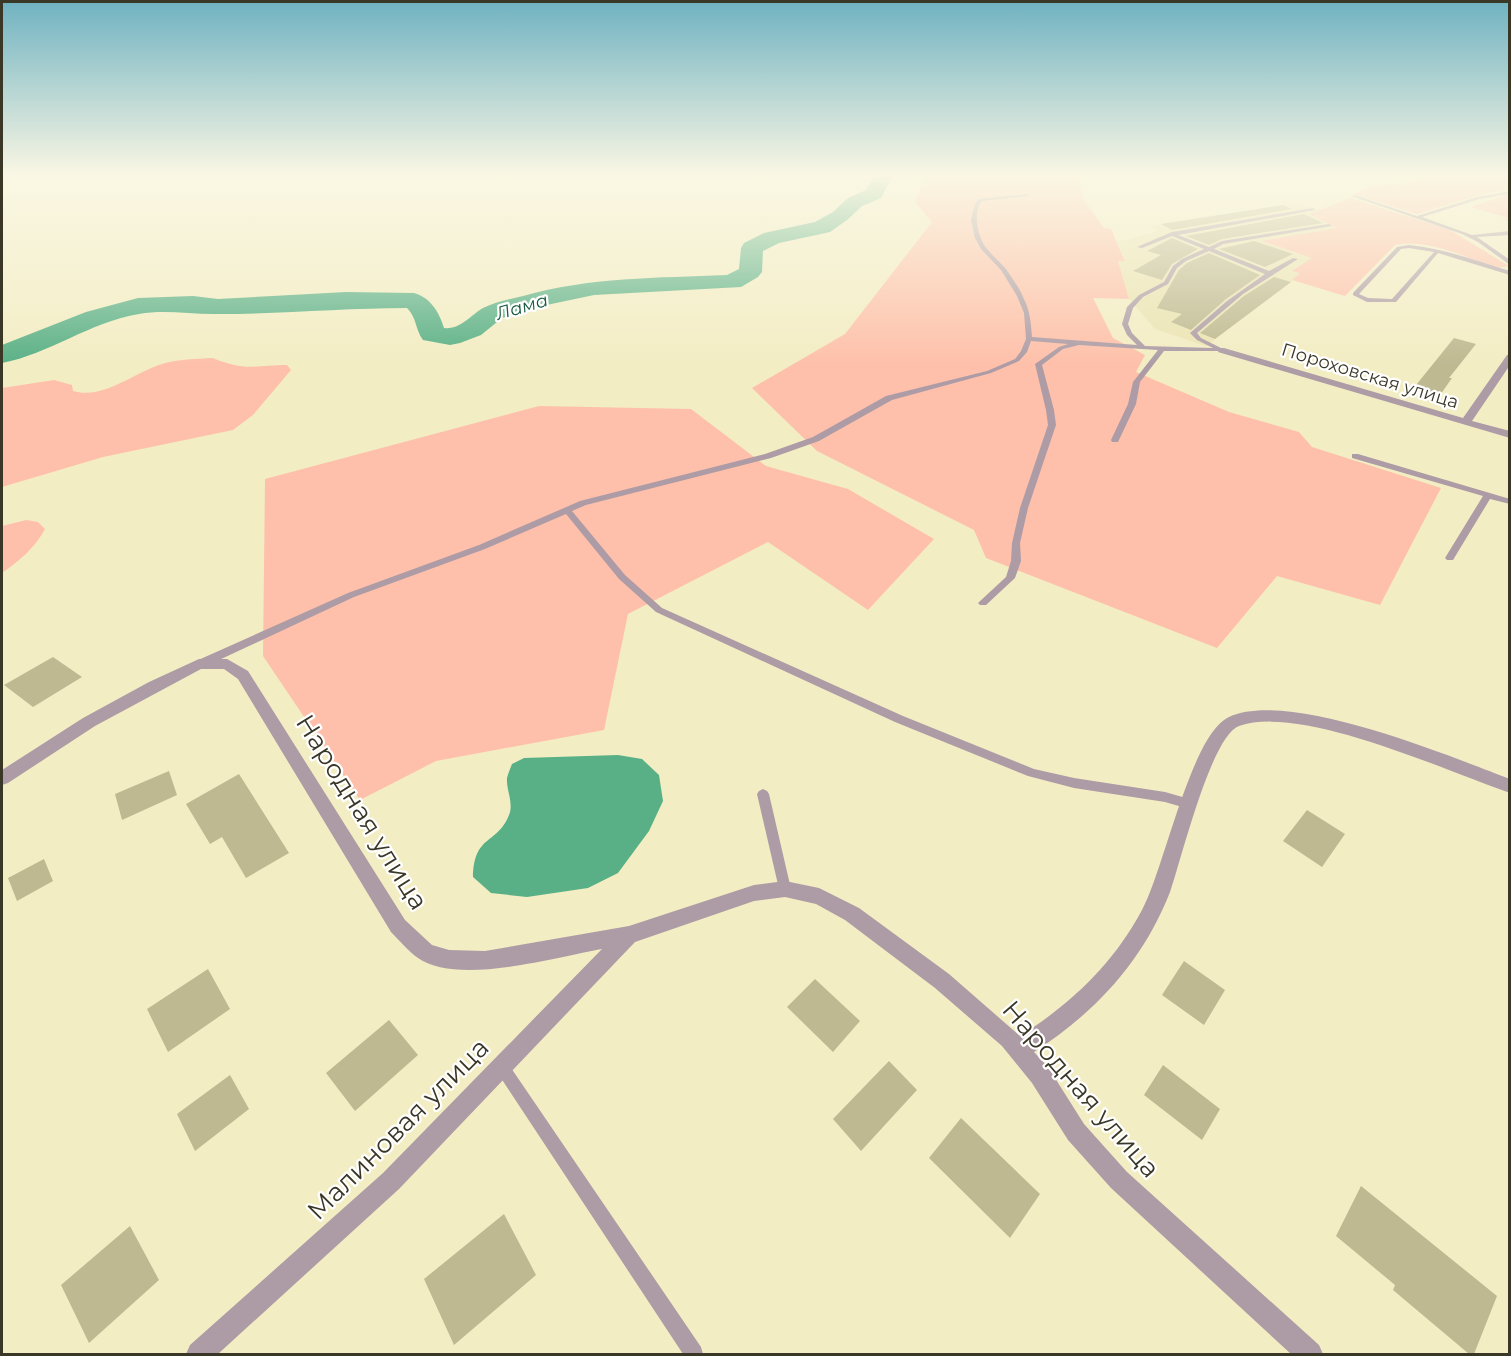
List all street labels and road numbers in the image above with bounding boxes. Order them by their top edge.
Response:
street label: Пороховская улица [1279,339,1461,413]
street label: Народная улица [289,708,435,916]
street label: Народная улица [995,994,1167,1184]
street label: Малиновая улица [301,1032,495,1226]

